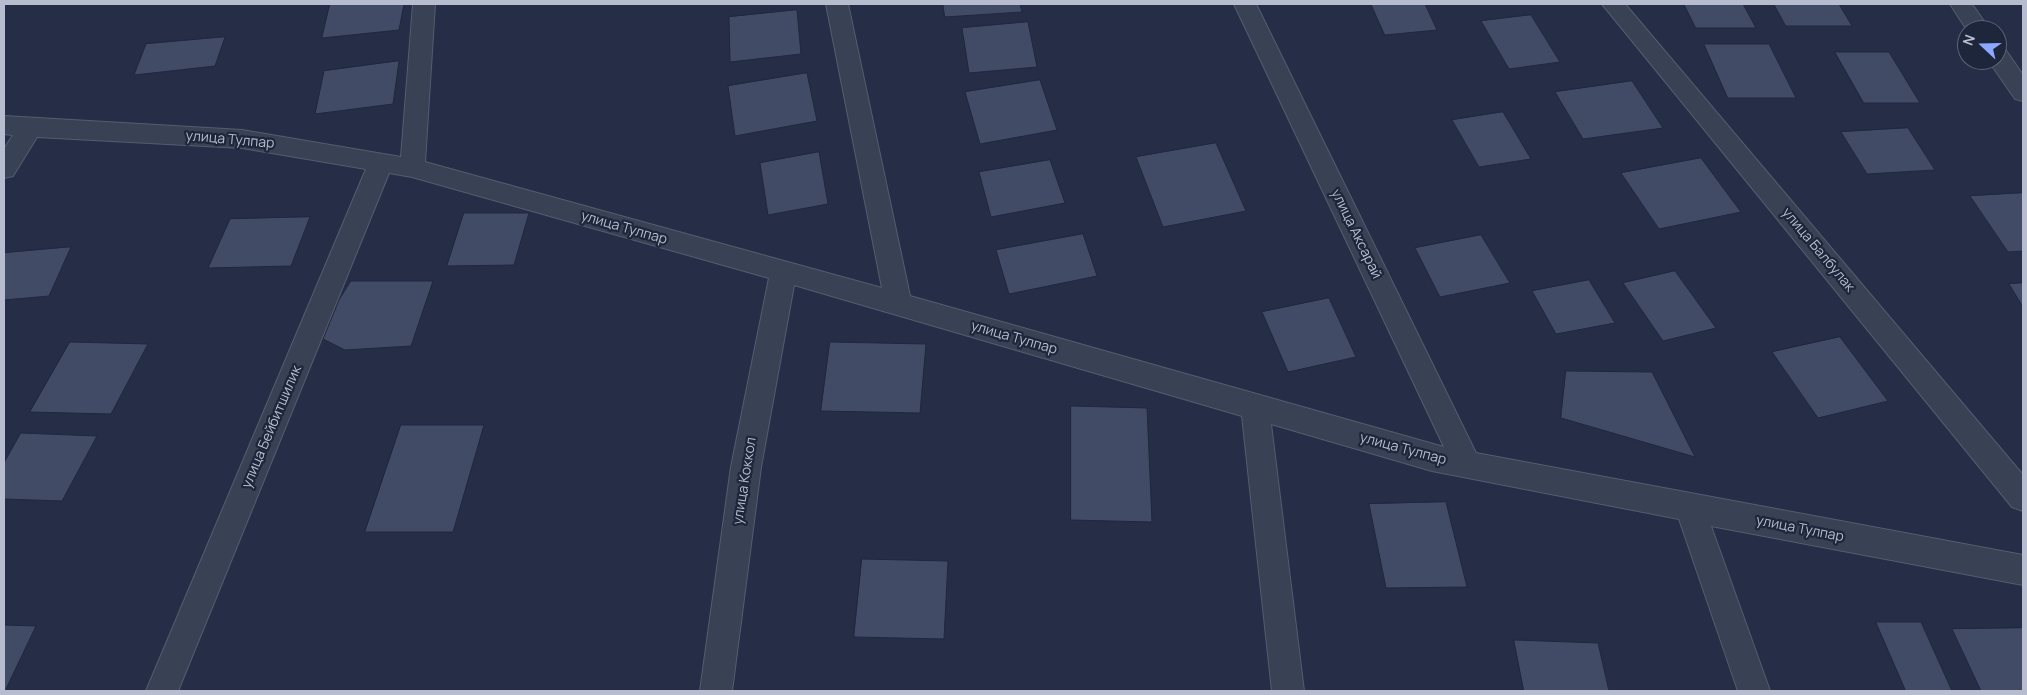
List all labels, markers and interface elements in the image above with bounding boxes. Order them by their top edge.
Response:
north arrow [1957,20,2007,70]
text: N [1958,32,1979,48]
street label: улица Тулпар [185,128,275,152]
street label: улица Аксарай [1327,186,1385,282]
street label: улица Балбулак [1778,205,1858,295]
street label: улица Тулпар [579,208,669,248]
street label: улица Тулпар [969,318,1059,358]
street label: улица Бейбитшилик [239,363,305,491]
street label: улица Тулпар [1358,429,1448,469]
street label: улица Коккол [730,436,760,526]
street label: улица Тулпар [1755,512,1845,546]

